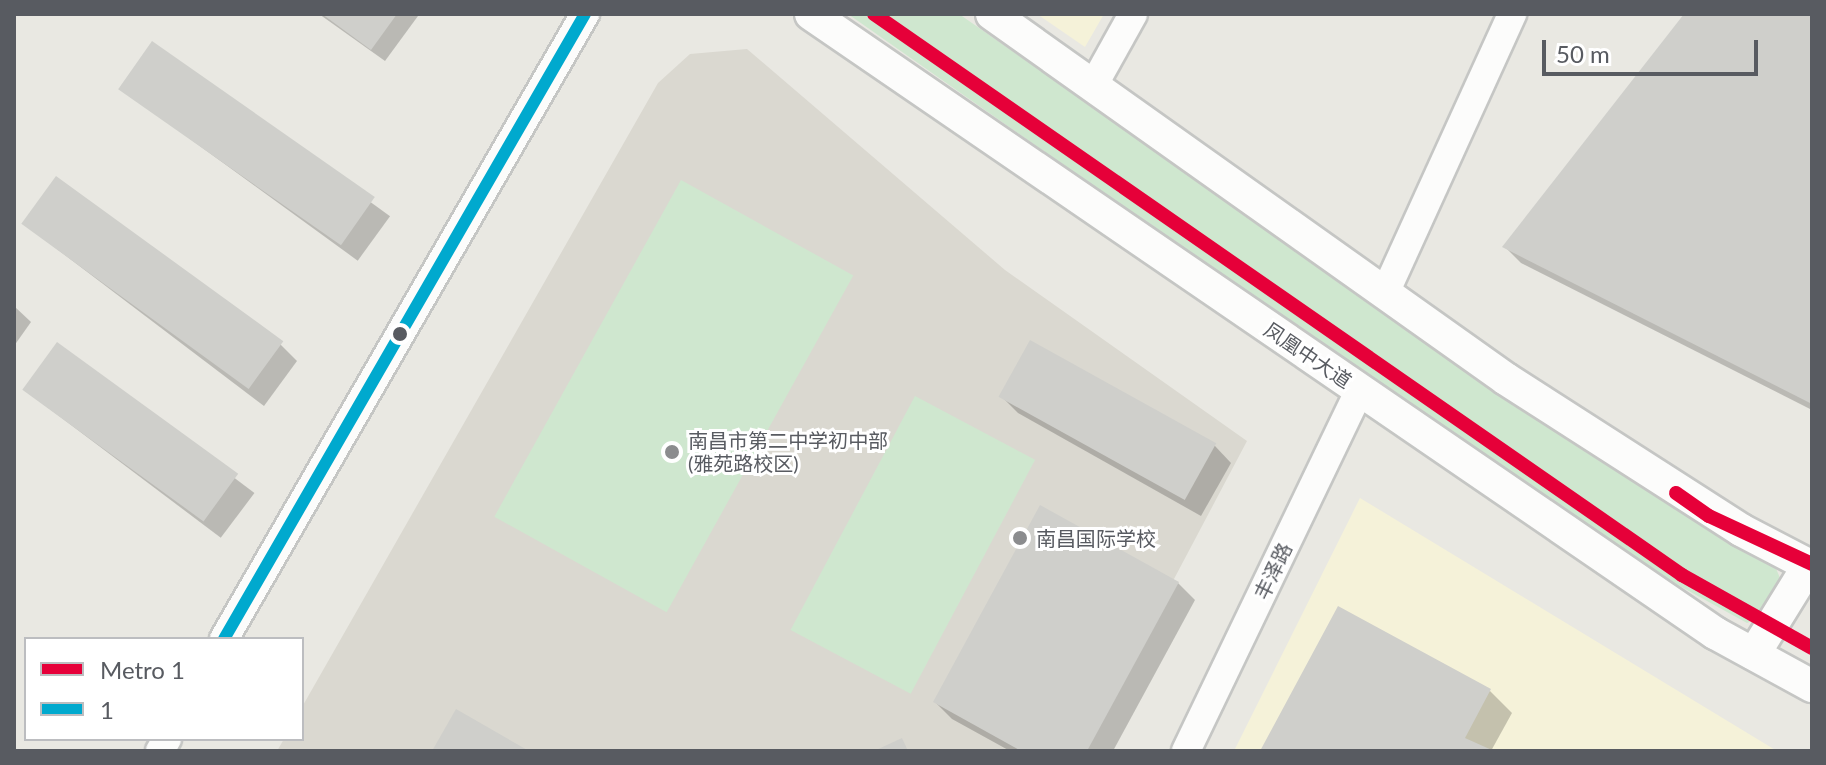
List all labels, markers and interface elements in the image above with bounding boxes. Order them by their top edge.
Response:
scale bar [1546,24,1762,74]
text: 50 m [1556,39,1610,68]
street label: 凤凰中大道 [1260,317,1356,393]
unlabelled marker [392,326,408,342]
place label: 南昌市第二中学初中部 (雅苑路校区) [688,428,888,475]
marker: 南昌市第二中学初中部 (雅苑路校区) [663,443,681,461]
place label: 南昌国际学校 [1036,526,1156,550]
marker: 南昌国际学校 [1011,529,1029,547]
street label: 丰泽路 [1249,539,1297,603]
legend [24,637,304,741]
text: Metro 1 [100,655,185,684]
text: 1 [100,695,114,724]

